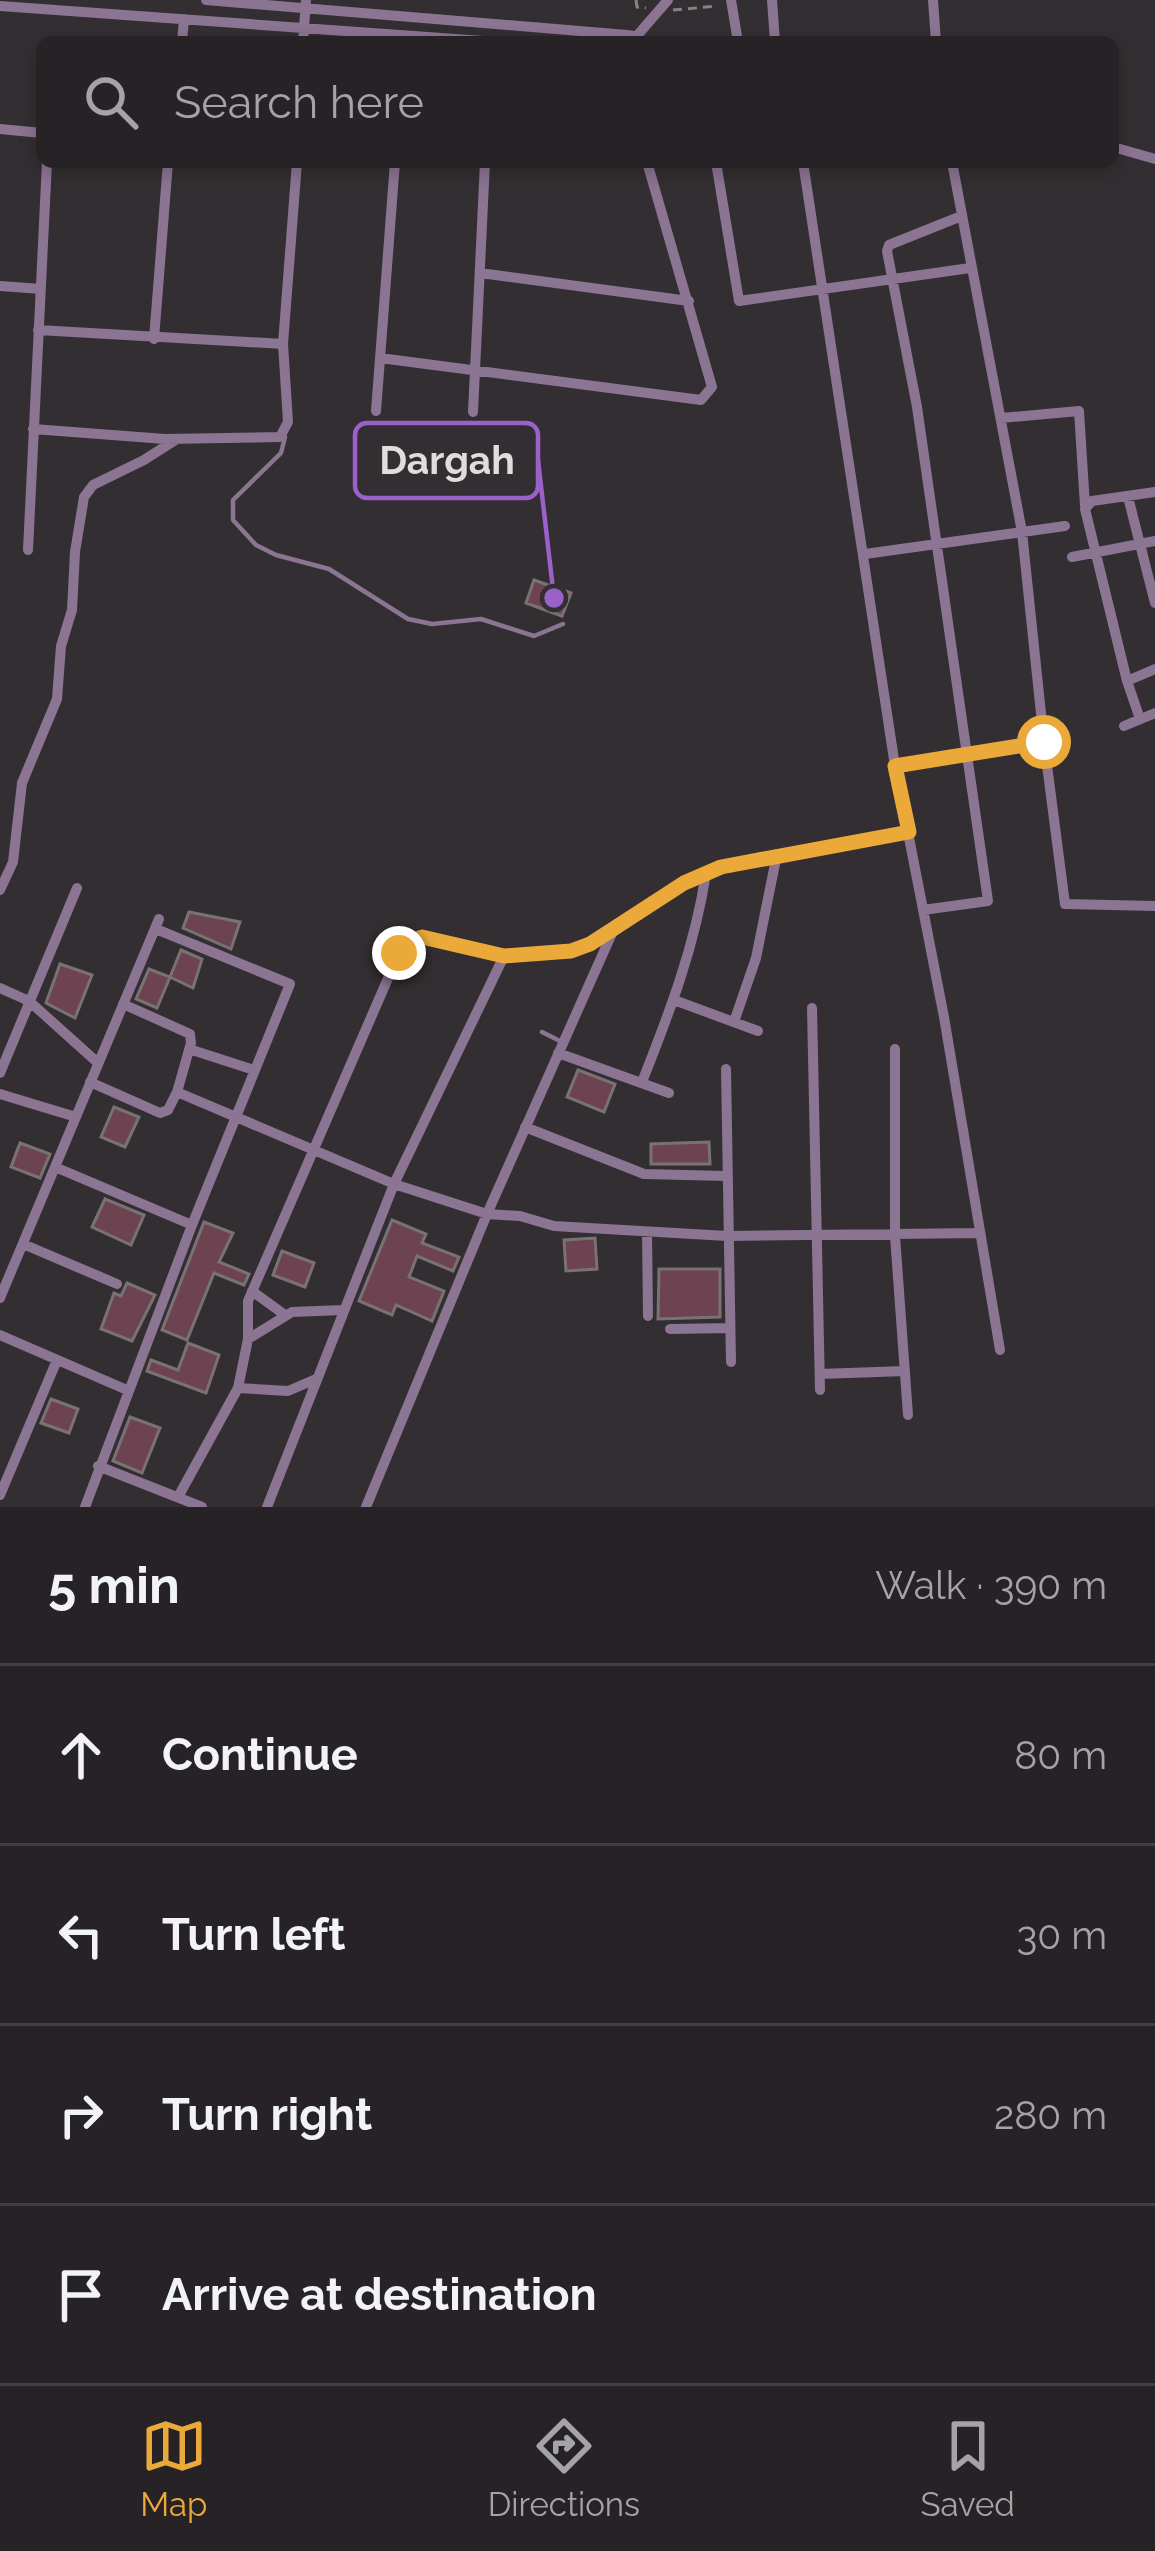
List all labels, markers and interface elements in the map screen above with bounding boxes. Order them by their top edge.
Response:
search box [36,36,1119,168]
icon: search [78,69,144,135]
text: Search here [174,76,424,129]
callout: Dargah [355,423,538,498]
text: Dargah [379,437,515,483]
route start [1017,715,1071,769]
route end [372,926,426,980]
text: 5 min [48,1555,180,1615]
text: Walk · 390 m [875,1562,1107,1608]
icon: ahead [48,1722,114,1788]
text: Continue [162,1728,358,1781]
text: 80 m [1014,1732,1107,1778]
icon: left [48,1902,114,1968]
text: Turn left [162,1908,345,1961]
text: 30 m [1017,1912,1107,1958]
icon: right [48,2082,114,2148]
text: Turn right [162,2088,372,2141]
text: 280 m [994,2092,1107,2138]
icon: arrive [48,2262,114,2328]
text: Arrive at destination [162,2268,597,2321]
tab: Map [140,2413,207,2524]
tab: Directions [488,2413,640,2524]
tab: Saved [920,2413,1015,2524]

